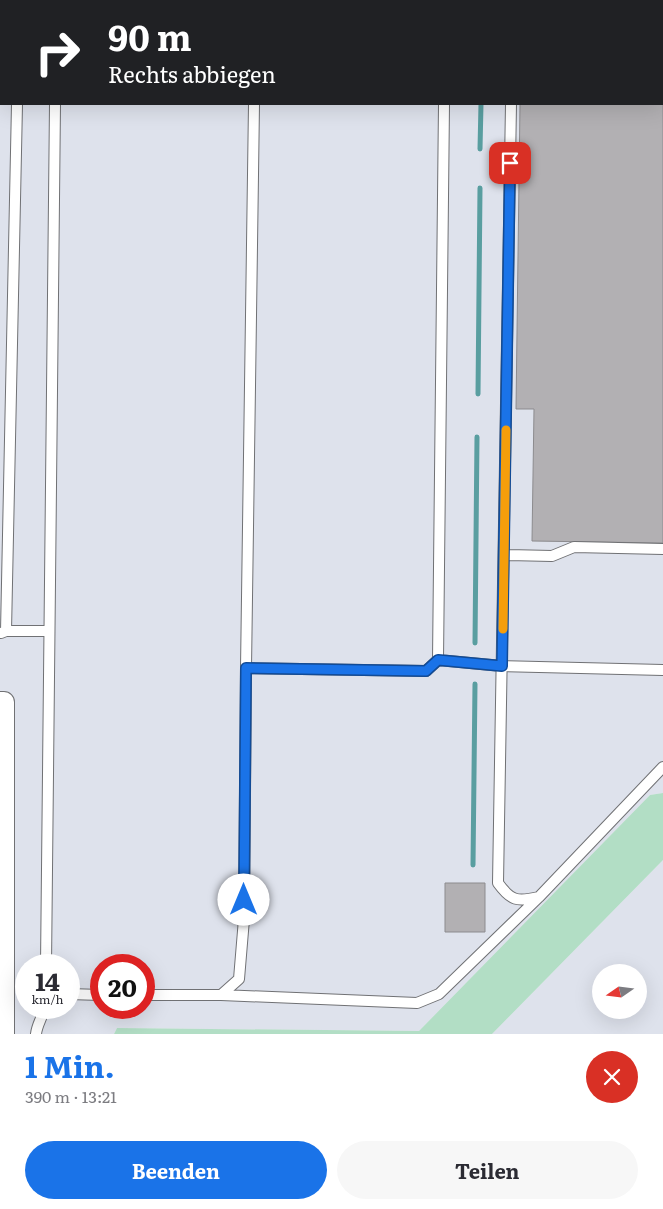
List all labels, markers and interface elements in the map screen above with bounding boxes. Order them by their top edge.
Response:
text: 90 m [108,10,192,62]
icon: right [25,20,90,85]
text: Rechts abbiegen [108,57,276,90]
pin [489,142,531,184]
icon: arrive [496,149,524,177]
position arrow [217,873,269,925]
speed limit sign: 20 [90,954,155,1019]
text: 14 [35,962,60,999]
north arrow [592,964,648,1019]
map controls [592,964,647,1019]
text: km/h [32,990,63,1008]
text: 1 Min. [25,1043,115,1087]
button: close [586,1051,638,1103]
text: 390 m · 13:21 [25,1084,117,1108]
button: Beenden [25,1141,327,1199]
button: Teilen [337,1141,638,1199]

